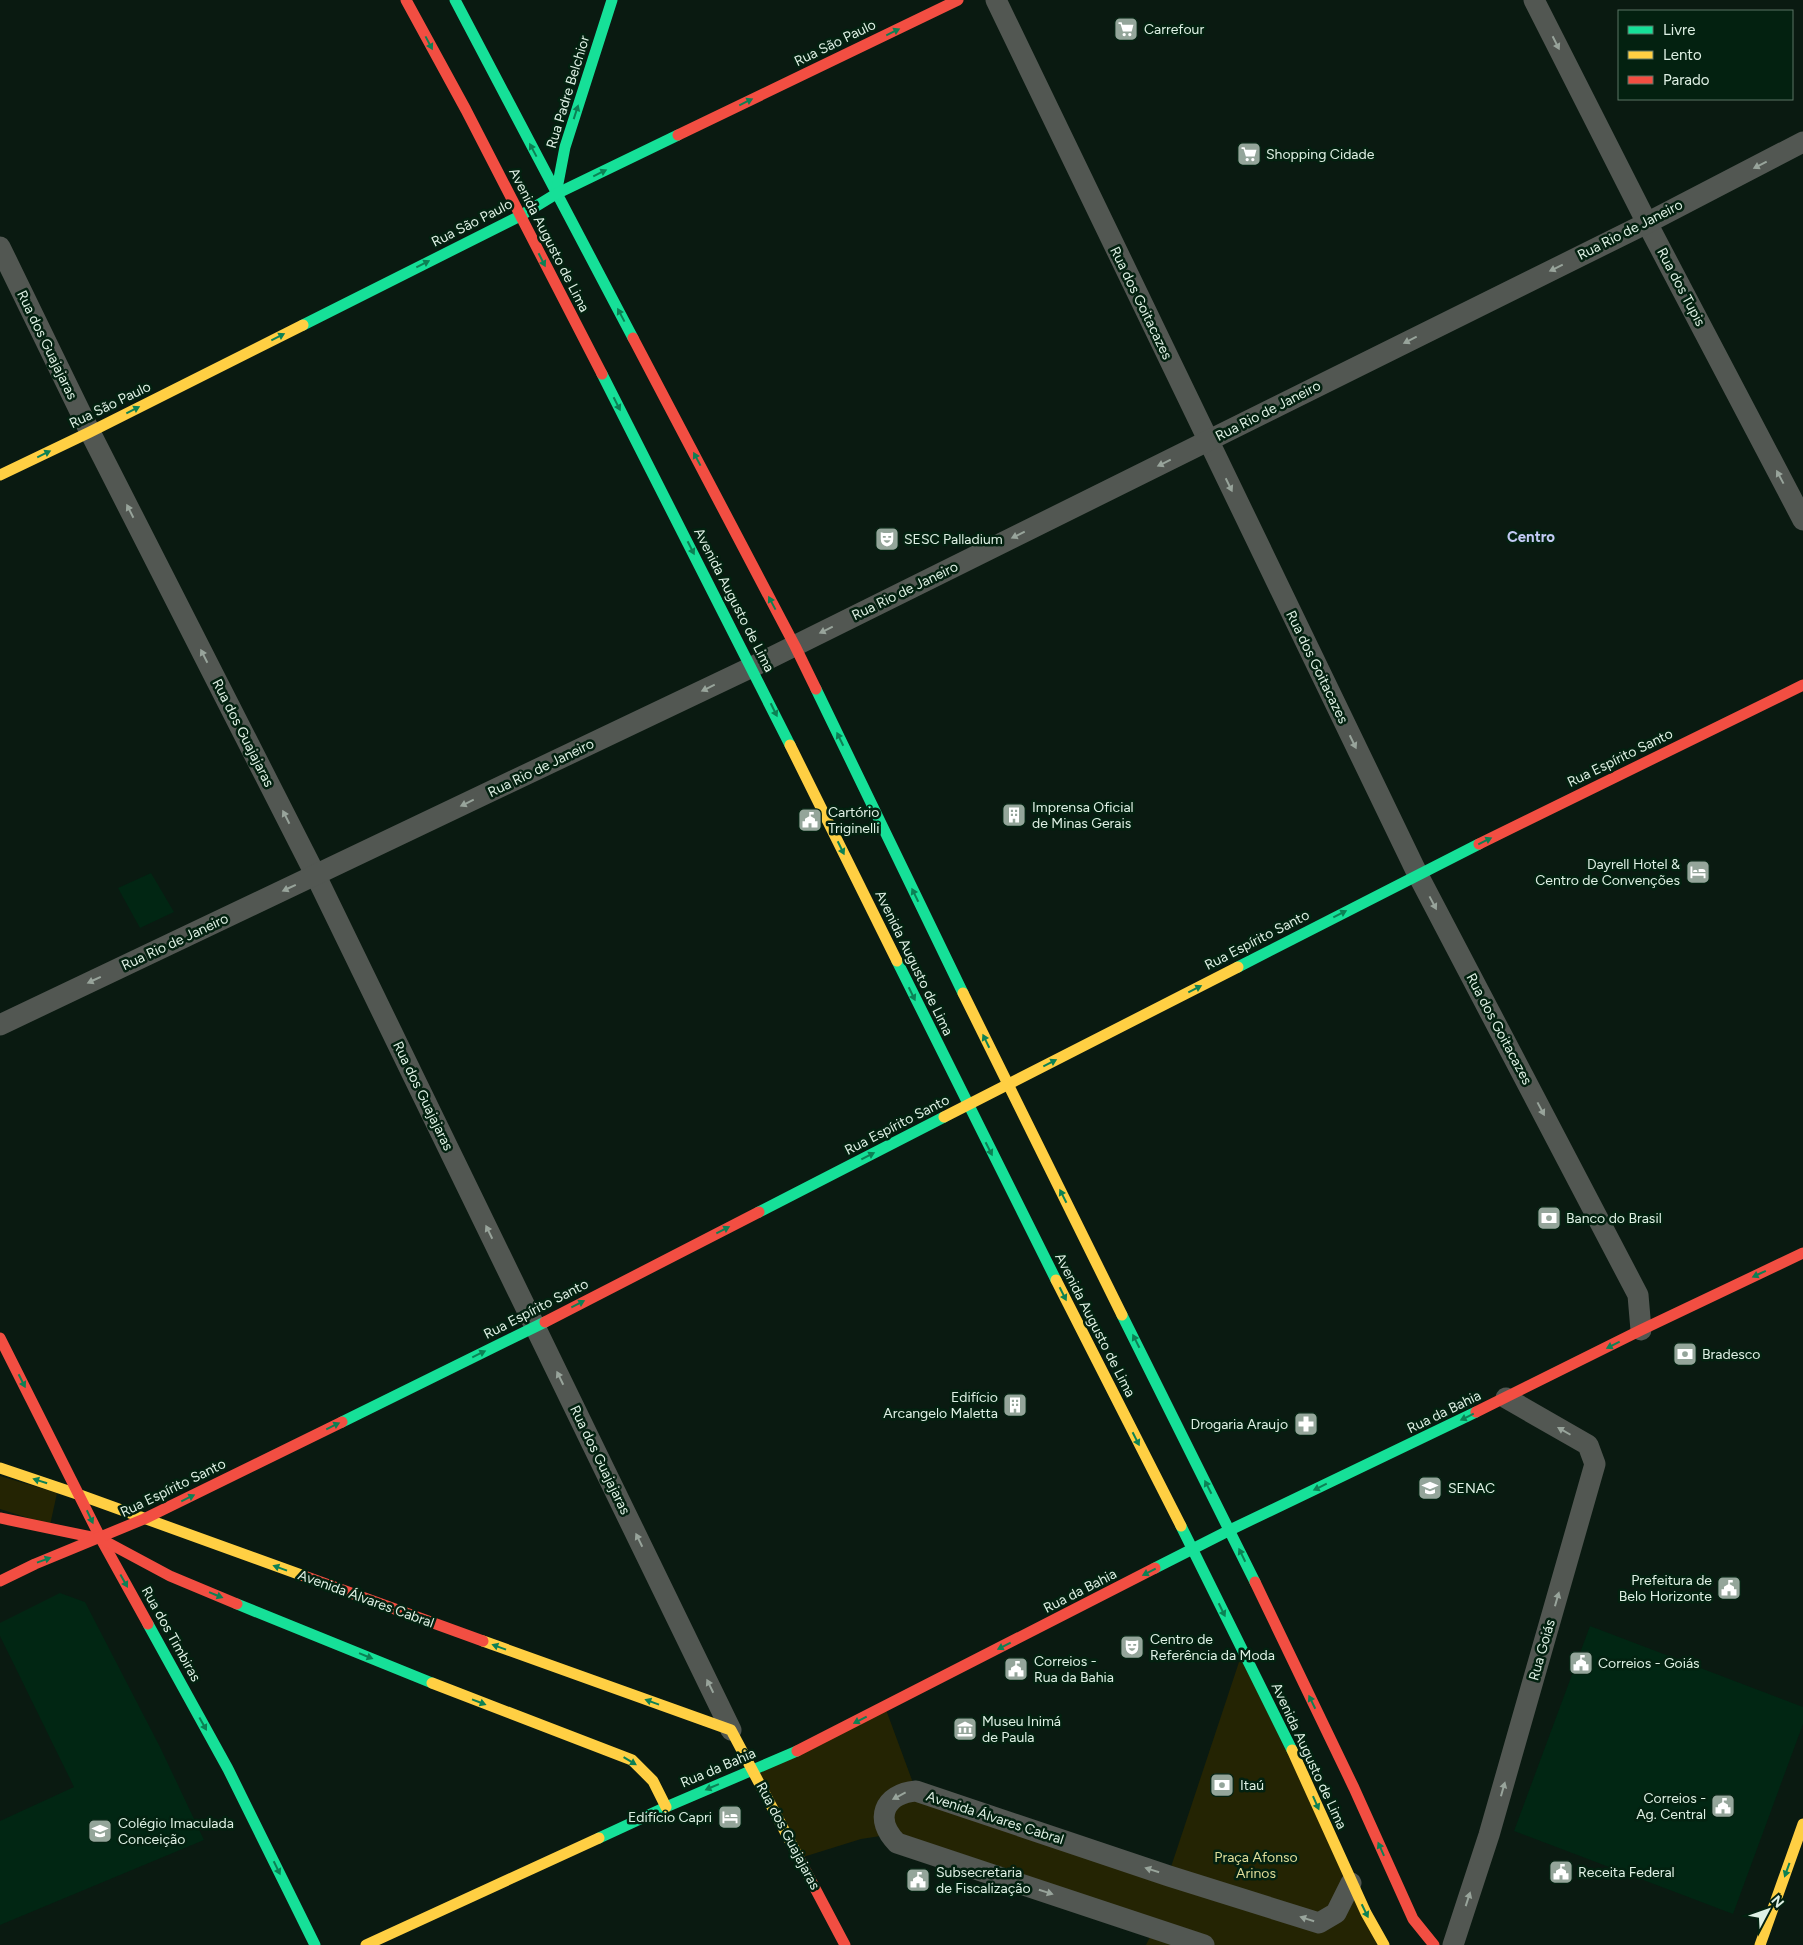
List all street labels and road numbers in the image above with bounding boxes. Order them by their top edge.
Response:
street label: Rua São Paulo [791,16,879,70]
street label: Rua Padre Belchior [543,33,593,150]
street label: Avenida Augusto de Lima [505,165,593,315]
street label: Rua São Paulo [429,195,515,251]
street label: Rua Rio de Janeiro [1574,196,1686,264]
street label: Rua dos Goitacazes [1106,244,1176,362]
street label: Rua dos Tupis [1653,245,1709,329]
street label: Rua dos Guajajaras [13,288,81,402]
street label: Rua Rio de Janeiro [1212,377,1324,445]
street label: Rua São Paulo [66,378,154,432]
street label: Avenida Augusto de Lima [690,525,778,675]
street label: Rua Rio de Janeiro [849,558,961,624]
street label: Rua dos Goitacazes [1282,608,1352,726]
street label: Rua dos Guajajaras [208,676,278,790]
street label: Rua Espírito Santo [1564,725,1676,791]
street label: Rua Rio de Janeiro [485,735,597,801]
street label: Avenida Augusto de Lima [871,888,957,1038]
street label: Rua Espírito Santo [1202,906,1312,974]
street label: Rua Rio de Janeiro [119,910,231,974]
street label: Rua dos Goitacazes [1462,970,1536,1088]
street label: Rua dos Guajajaras [389,1039,457,1153]
street label: Rua Espírito Santo [842,1091,952,1159]
street label: Avenida Augusto de Lima [1051,1250,1139,1400]
street label: Rua Espírito Santo [481,1275,591,1343]
street label: Rua da Bahia [1404,1387,1484,1437]
street label: Rua dos Guajajaras [566,1403,634,1517]
street label: Rua Espírito Santo [117,1455,229,1521]
street label: Rua da Bahia [1041,1565,1119,1617]
street label: Avenida Álvares Cabral [296,1566,436,1632]
street label: Rua dos Timbiras [138,1583,204,1685]
street label: Rua Goiás [1525,1617,1559,1683]
street label: Avenida Augusto de Lima [1268,1680,1350,1832]
street label: Rua da Bahia [678,1745,758,1791]
street label: Rua dos Guajajaras [752,1779,824,1893]
street label: Avenida Álvares Cabral [924,1788,1066,1848]

